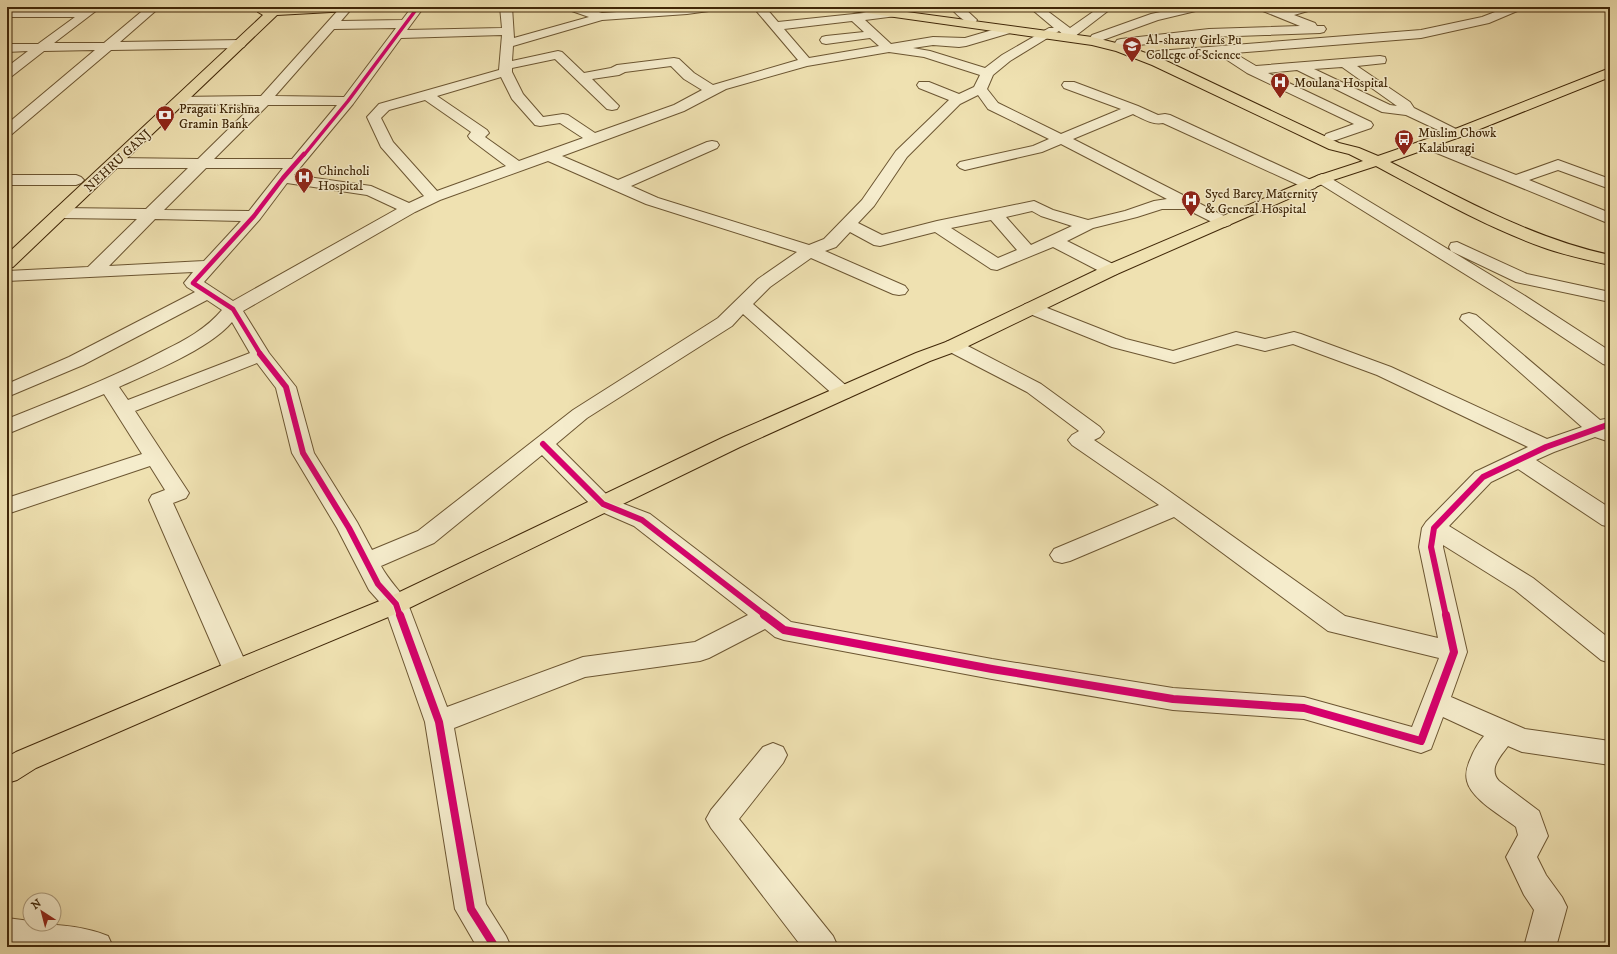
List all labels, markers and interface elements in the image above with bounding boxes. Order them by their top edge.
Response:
place label: Al-sharay Girls Pu College of Science [1146,32,1241,63]
school or university icon: Al-sharay Girls Pu College of Science [1121,35,1143,63]
hospital icon: Moulana Hospital [1269,71,1291,99]
place label: Moulana Hospital [1294,75,1388,91]
place label: Pragati Krishna Gramin Bank [179,101,260,132]
bank icon: Pragati Krishna Gramin Bank [154,104,176,132]
place label: Muslim Chowk Kalaburagi [1418,125,1497,156]
street label: NEHRU GANJ [81,126,154,196]
bus stop icon: Muslim Chowk Kalaburagi [1393,128,1415,156]
place label: Chincholi Hospital [318,163,369,194]
hospital icon: Chincholi Hospital [293,166,315,194]
place label: Syed Barey Maternity & General Hospital [1205,186,1318,217]
hospital icon: Syed Barey Maternity & General Hospital [1180,189,1202,217]
north arrow [22,892,62,932]
text: N [29,896,44,913]

